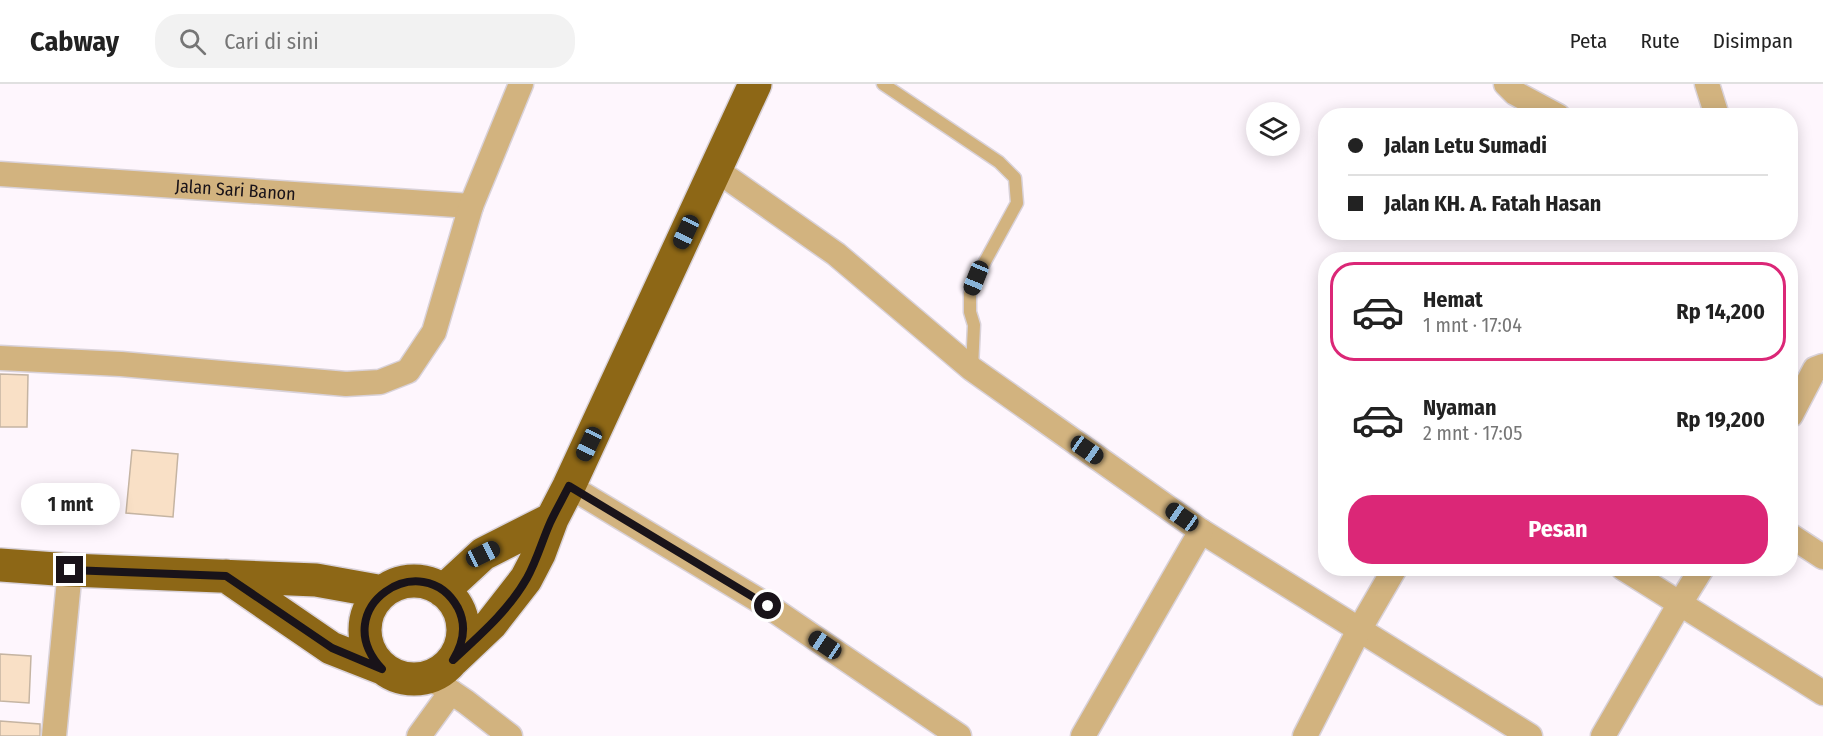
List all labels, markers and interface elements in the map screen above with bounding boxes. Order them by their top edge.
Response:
search box [155,14,575,68]
text: Cabway [30,25,119,58]
icon: search [176,25,209,58]
text: Cari di sini [224,28,319,55]
text: Peta [1570,28,1607,54]
text: Rute [1640,28,1680,54]
text: Disimpan [1713,28,1793,54]
map controls [1246,102,1300,156]
button: layers [1246,102,1300,156]
text: Jalan Letu Sumadi [1384,132,1547,159]
street label: Jalan Sari Banon [174,175,296,205]
text: Jalan KH. A. Fatah Hasan [1384,190,1601,217]
car [670,212,702,252]
car [961,258,991,298]
icon: car [1351,285,1405,339]
text: Hemat [1423,286,1483,313]
text: Rp 14,200 [1676,298,1765,325]
text: 1 mnt · 17:04 [1423,313,1522,337]
icon: car [1351,393,1405,447]
text: Nyaman [1423,394,1496,421]
text: Rp 19,200 [1676,406,1765,433]
text: 2 mnt · 17:05 [1423,421,1522,445]
car [573,424,605,464]
car [1067,432,1107,468]
callout: 1 mnt [20,483,119,525]
text: 1 mnt [48,492,93,516]
button: Pesan [1348,495,1768,564]
car [1162,499,1202,535]
car [463,538,503,570]
route end [56,556,83,583]
route start [754,592,781,619]
car [805,627,845,663]

